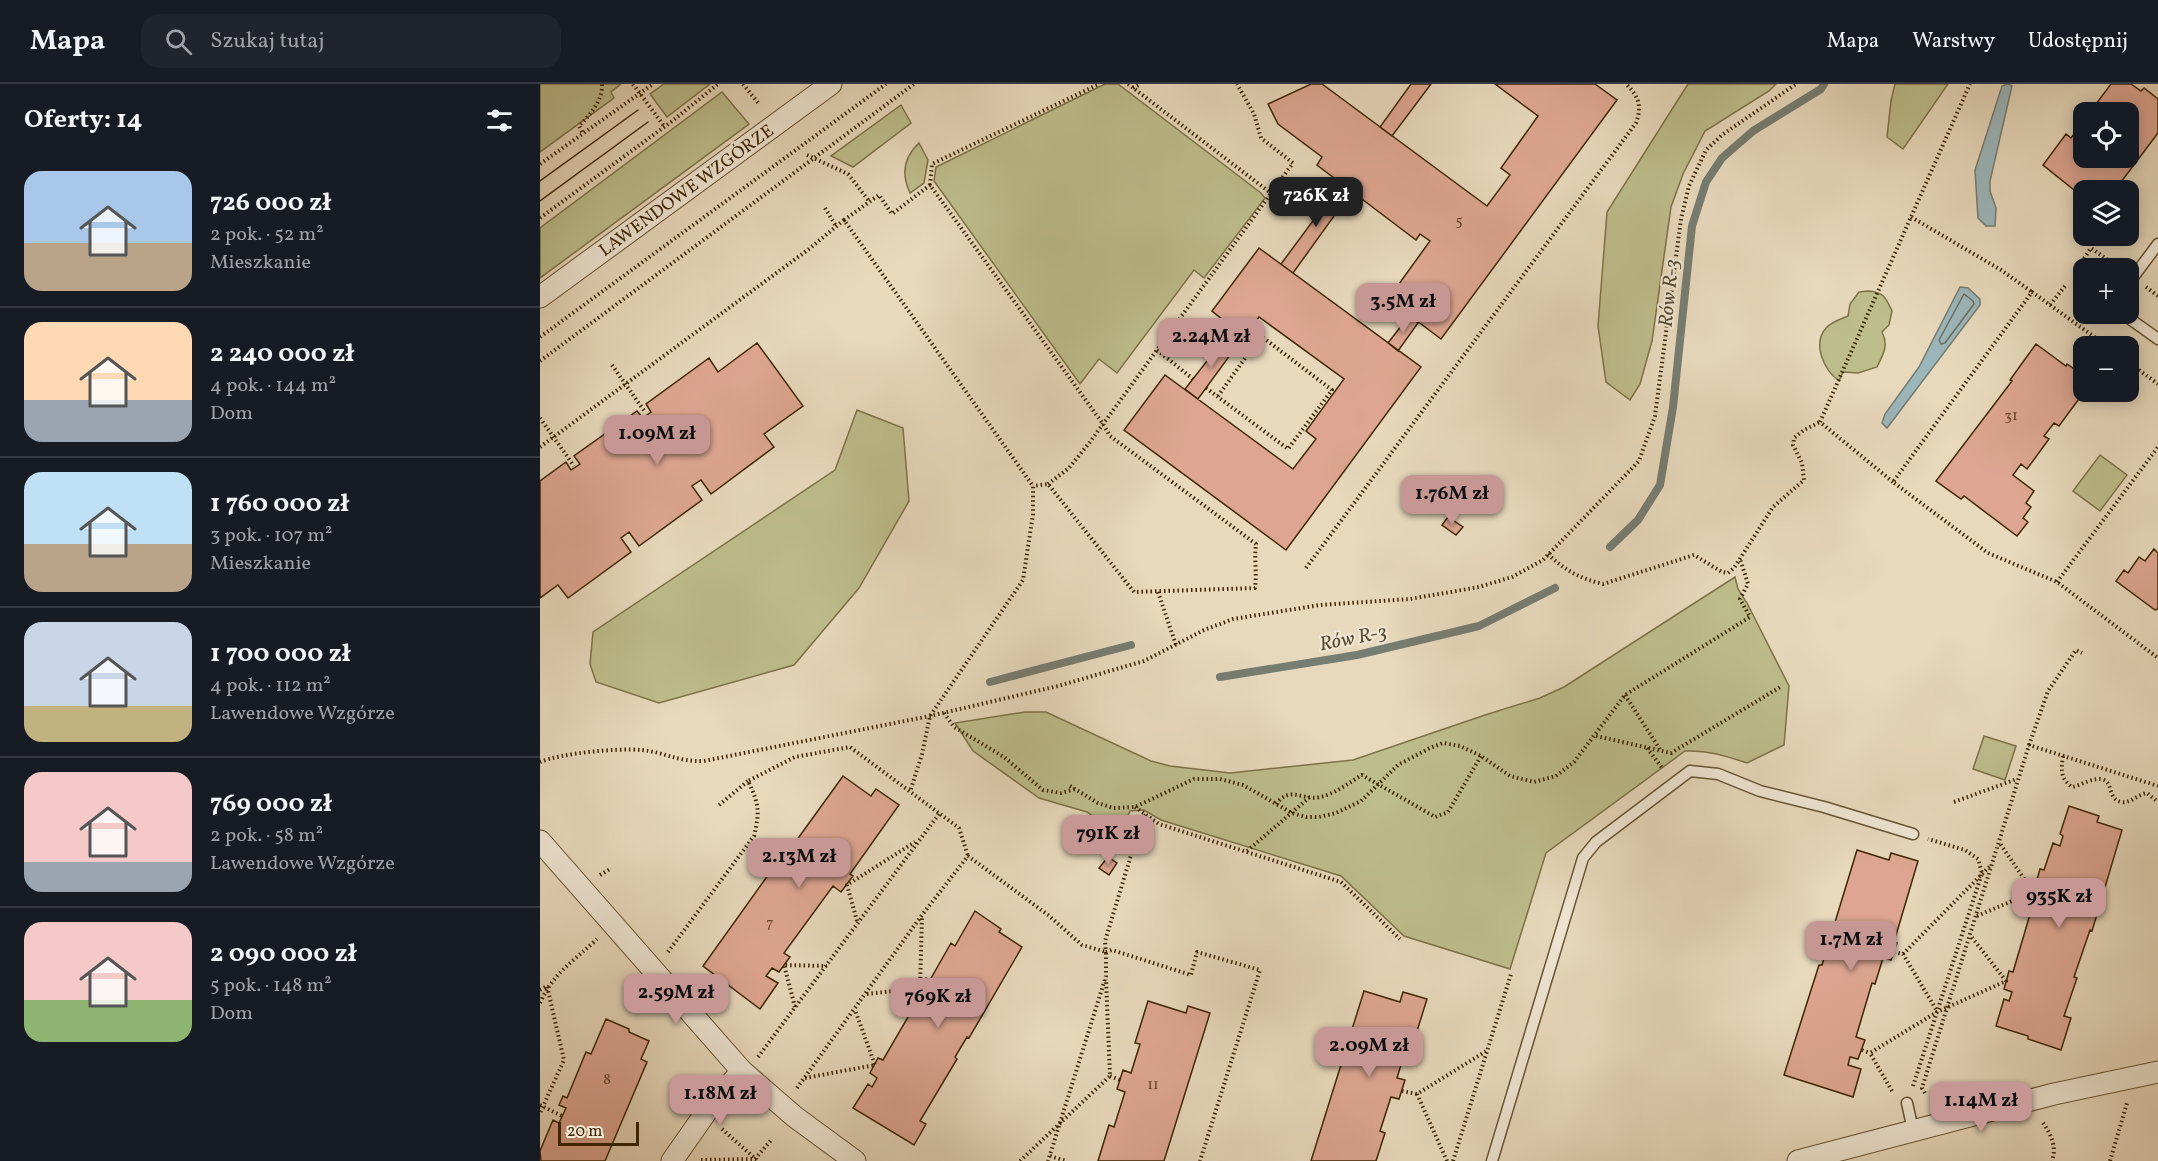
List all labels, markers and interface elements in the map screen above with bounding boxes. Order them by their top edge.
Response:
search box [141,14,561,68]
text: Mapa [30,22,105,61]
icon: search [162,25,195,58]
text: Szukaj tutaj [210,26,324,57]
text: Mapa [1827,27,1879,56]
text: Warstwy [1912,27,1995,56]
text: Udostępnij [2028,27,2128,56]
text: Oferty: 14 [24,102,142,138]
map controls [2073,102,2139,402]
button: locate [2073,102,2139,168]
icon: filters [483,104,516,137]
street label: LAWENDOWE WZGÓRZE [594,119,780,263]
pin: 726K zł [1261,177,1371,228]
button: layers [2073,180,2139,246]
text: 726K zł [1283,182,1349,210]
text: 726 000 zł [210,185,331,221]
icon: home [72,195,144,267]
house number: 5 [1455,211,1463,232]
text: 2 pok. · 52 m² [210,221,324,249]
text: Mieszkanie [210,249,311,277]
water label: Rów R-3 [1652,258,1687,329]
button: + [2073,258,2139,324]
pin: 3.5M zł [1348,283,1458,334]
text: 3.5M zł [1370,288,1436,316]
pin: 2.24M zł [1149,318,1273,369]
text: 2.24M zł [1172,323,1250,351]
text: 2 240 000 zł [210,336,354,372]
button: − [2073,336,2139,402]
icon: home [72,346,144,418]
text: 4 pok. · 144 m² [210,372,336,400]
text: Dom [210,400,253,428]
house number: 31 [2004,406,2018,427]
pin: 1.09M zł [595,415,719,466]
text: 1.09M zł [618,420,696,448]
pin: 1.76M zł [1390,475,1514,526]
text: 1.76M zł [1415,480,1489,508]
text: 1 760 000 zł [210,486,349,522]
icon: home [72,496,144,568]
text: 3 pok. · 107 m² [210,522,332,550]
text: Mieszkanie [210,550,311,578]
water label: Rów R-3 [1317,619,1390,659]
text: 1 700 000 zł [210,636,351,672]
icon: home [72,646,144,718]
text: 4 pok. · 112 m² [210,672,331,700]
text: Lawendowe Wzgórze [210,700,395,728]
text: 769 000 zł [210,786,332,822]
icon: home [72,796,144,868]
pin: 791K zł [1053,815,1163,866]
text: 791K zł [1076,820,1140,848]
text: 2 pok. · 58 m² [210,822,323,850]
pin: 2.13M zł [737,838,861,889]
text: 2.13M zł [762,843,836,871]
text: Lawendowe Wzgórze [210,850,395,878]
pin: 935K zł [2004,878,2114,929]
text: 935K zł [2026,883,2092,911]
house number: 7 [766,913,774,934]
pin: 1.7M zł [1796,921,1906,972]
text: 1.7M zł [1820,926,1883,954]
text: 2 090 000 zł [210,936,357,972]
icon: home [72,946,144,1018]
text: 5 pok. · 148 m² [210,972,332,1000]
pin: 2.59M zł [614,974,738,1025]
pin: 769K zł [883,978,993,1029]
text: 2.59M zł [638,979,714,1007]
text: 769K zł [905,983,971,1011]
text: Dom [210,1000,253,1028]
pin: 2.09M zł [1307,1027,1431,1078]
text: 2.09M zł [1329,1032,1409,1060]
house number: 8 [603,1070,611,1091]
pin: 1.18M zł [658,1075,782,1126]
house number: 11 [1147,1075,1159,1096]
text: 1.18M zł [684,1080,756,1108]
pin: 1.14M zł [1919,1082,2043,1133]
text: 1.14M zł [1944,1087,2018,1115]
scale bar [558,1119,639,1146]
text: 20 m [567,1121,602,1143]

